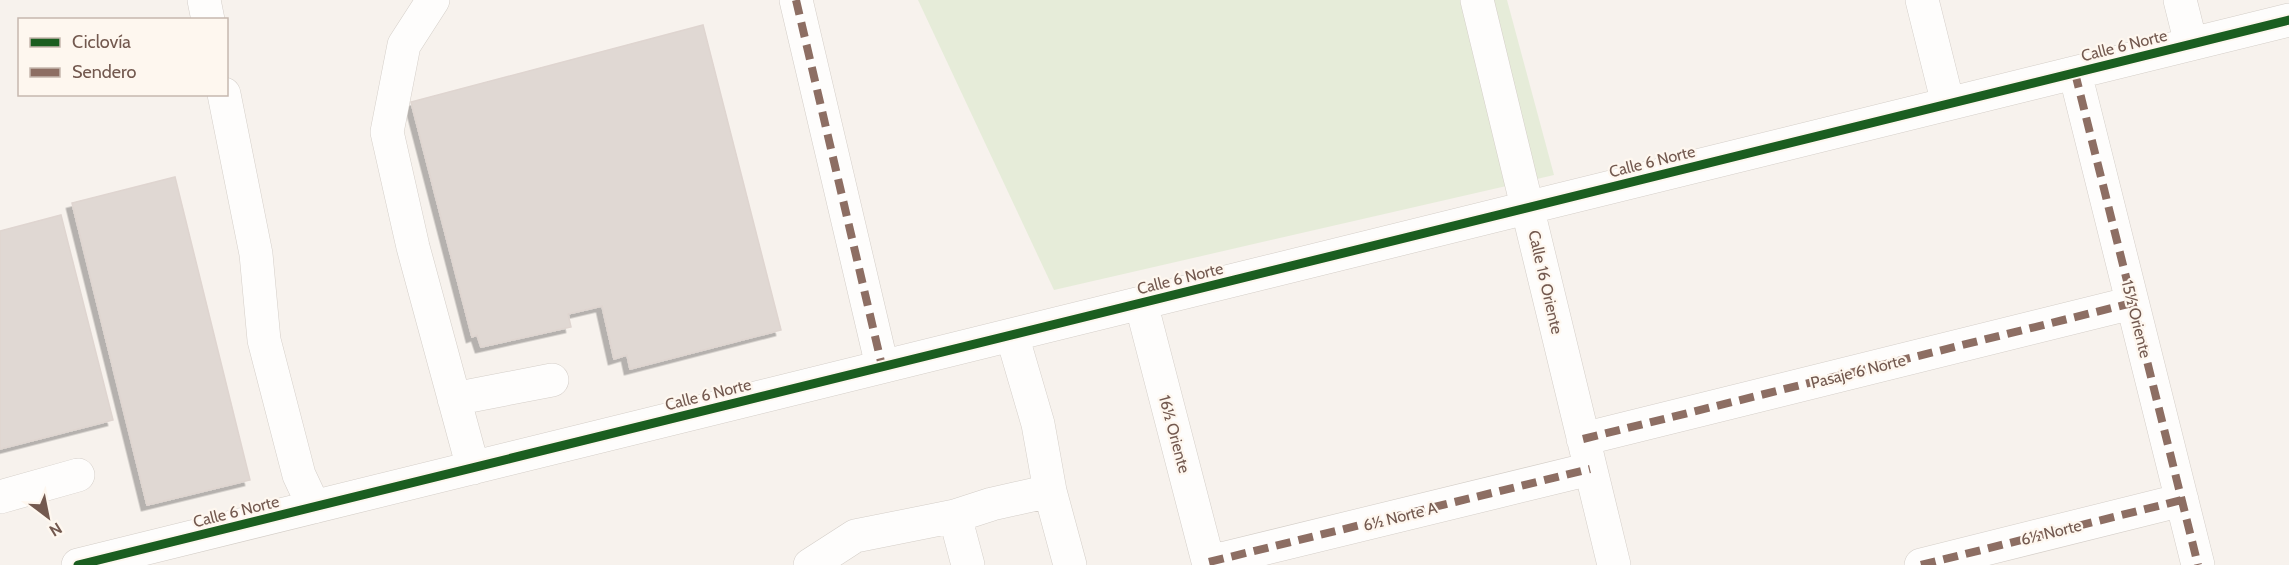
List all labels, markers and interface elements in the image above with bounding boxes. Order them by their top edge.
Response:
legend [18,18,228,96]
street label: Calle 6 Norte [2079,26,2169,65]
text: Ciclovía [72,31,131,53]
text: Sendero [72,61,136,83]
street label: Calle 6 Norte [1607,142,1697,181]
street label: Calle 16 Oriente [1524,228,1567,336]
street label: Calle 6 Norte [1135,259,1225,298]
street label: 15½ Oriente [2118,278,2155,360]
street label: Pasaje 6 Norte [1809,351,1908,392]
street label: Calle 6 Norte [663,375,753,414]
street label: 16½ Oriente [1155,393,1194,475]
north arrow [18,487,78,547]
street label: Calle 6 Norte [191,492,281,531]
street label: 6½ Norte A [1361,498,1439,535]
street label: 6½ Norte [2019,516,2083,549]
text: N [46,518,66,540]

